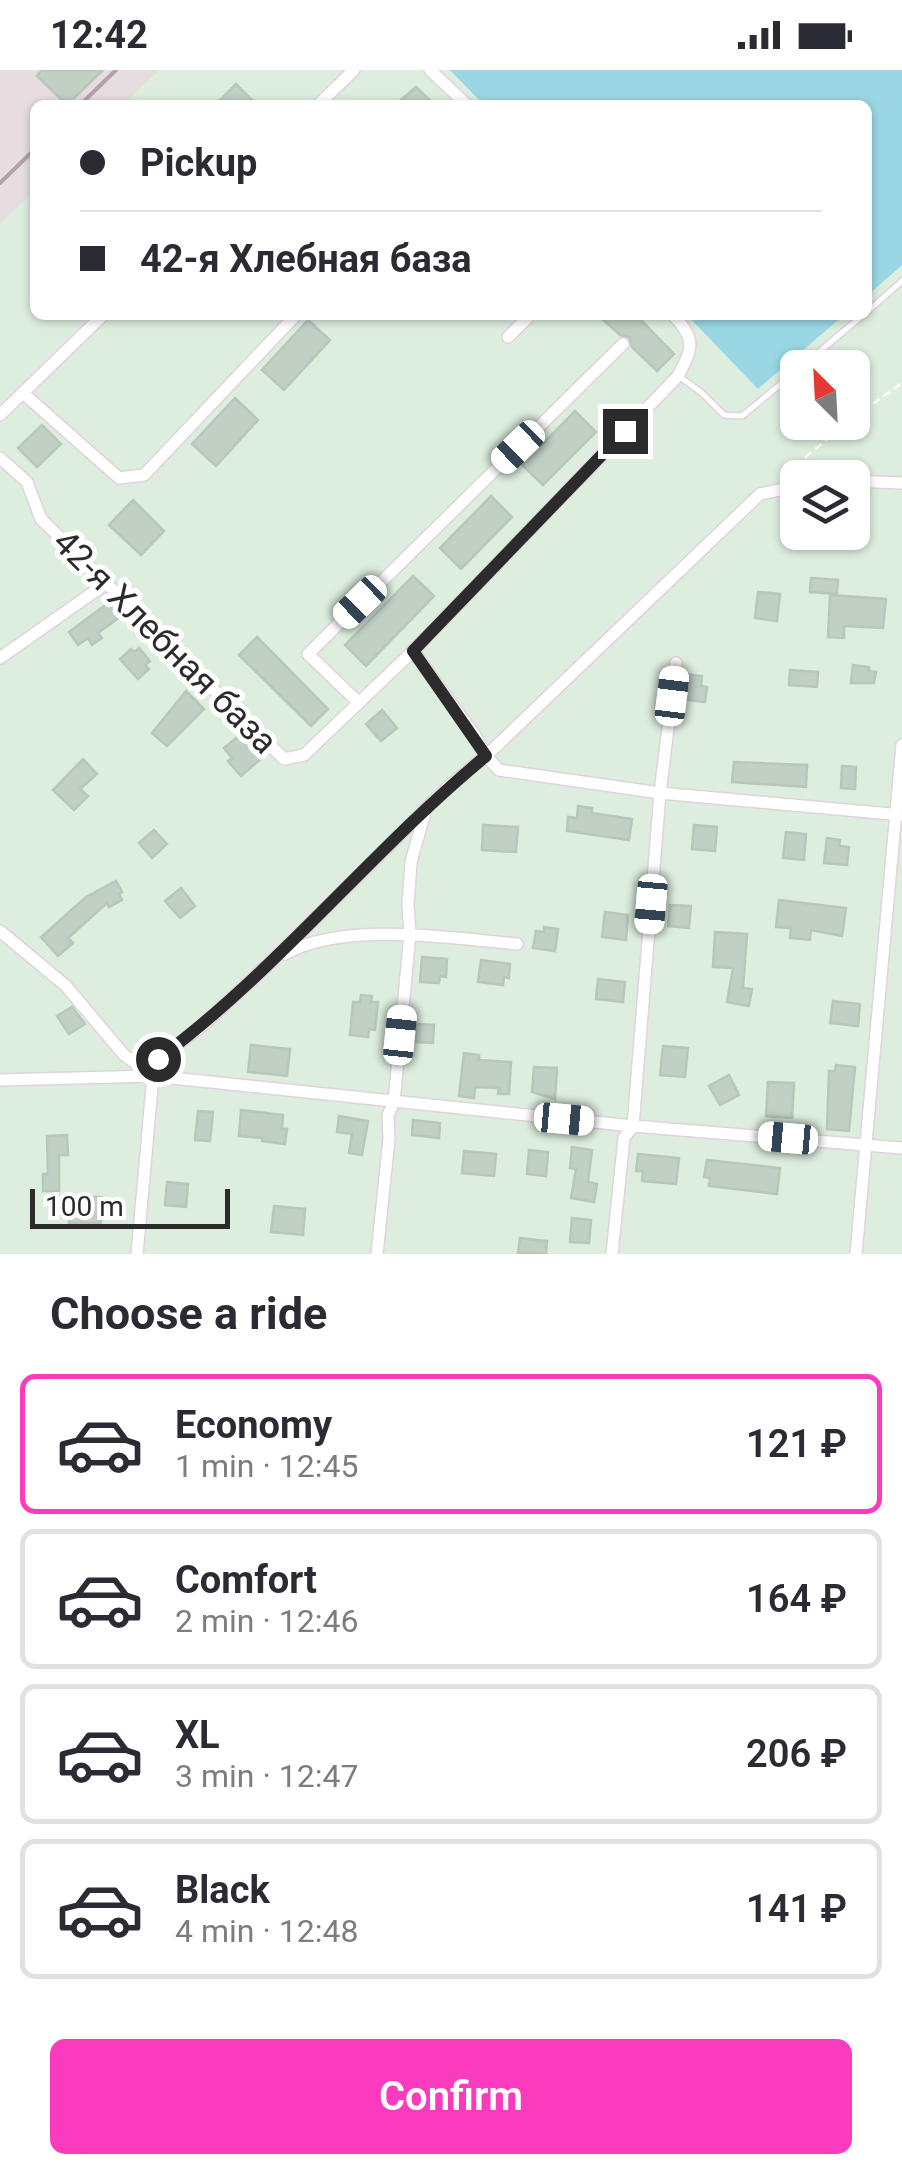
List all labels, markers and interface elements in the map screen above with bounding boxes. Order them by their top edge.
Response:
text: 12:42 [50,13,148,57]
text: Pickup [140,141,257,185]
text: 42-я Хлебная база [140,237,472,281]
north arrow [780,350,870,440]
map controls [780,350,870,550]
route end [603,409,648,454]
car [486,415,550,479]
button: layers [780,460,870,550]
street label: 42-я Хлебная база [45,522,285,762]
car [328,570,392,634]
car [653,664,691,728]
car [633,873,669,935]
car [382,1004,418,1066]
route start [136,1037,181,1082]
car [533,1101,595,1137]
car [757,1120,819,1156]
scale bar [30,1184,230,1228]
text: 100 m [45,1190,124,1223]
text: Choose a ride [50,1287,327,1340]
icon: car [55,1399,145,1489]
text: Economy [175,1403,332,1447]
text: 121 ₽ [746,1422,847,1466]
text: 1 min · 12:45 [175,1447,358,1485]
icon: car [55,1554,145,1644]
text: Comfort [175,1558,317,1602]
text: 164 ₽ [746,1577,847,1621]
text: 2 min · 12:46 [175,1602,358,1640]
icon: car [55,1709,145,1799]
text: XL [175,1713,220,1757]
text: 206 ₽ [746,1732,847,1776]
text: 3 min · 12:47 [175,1757,358,1795]
icon: car [55,1864,145,1954]
text: Black [175,1868,270,1912]
text: 141 ₽ [746,1887,847,1931]
text: 4 min · 12:48 [175,1912,358,1950]
button: Confirm [50,2039,852,2154]

